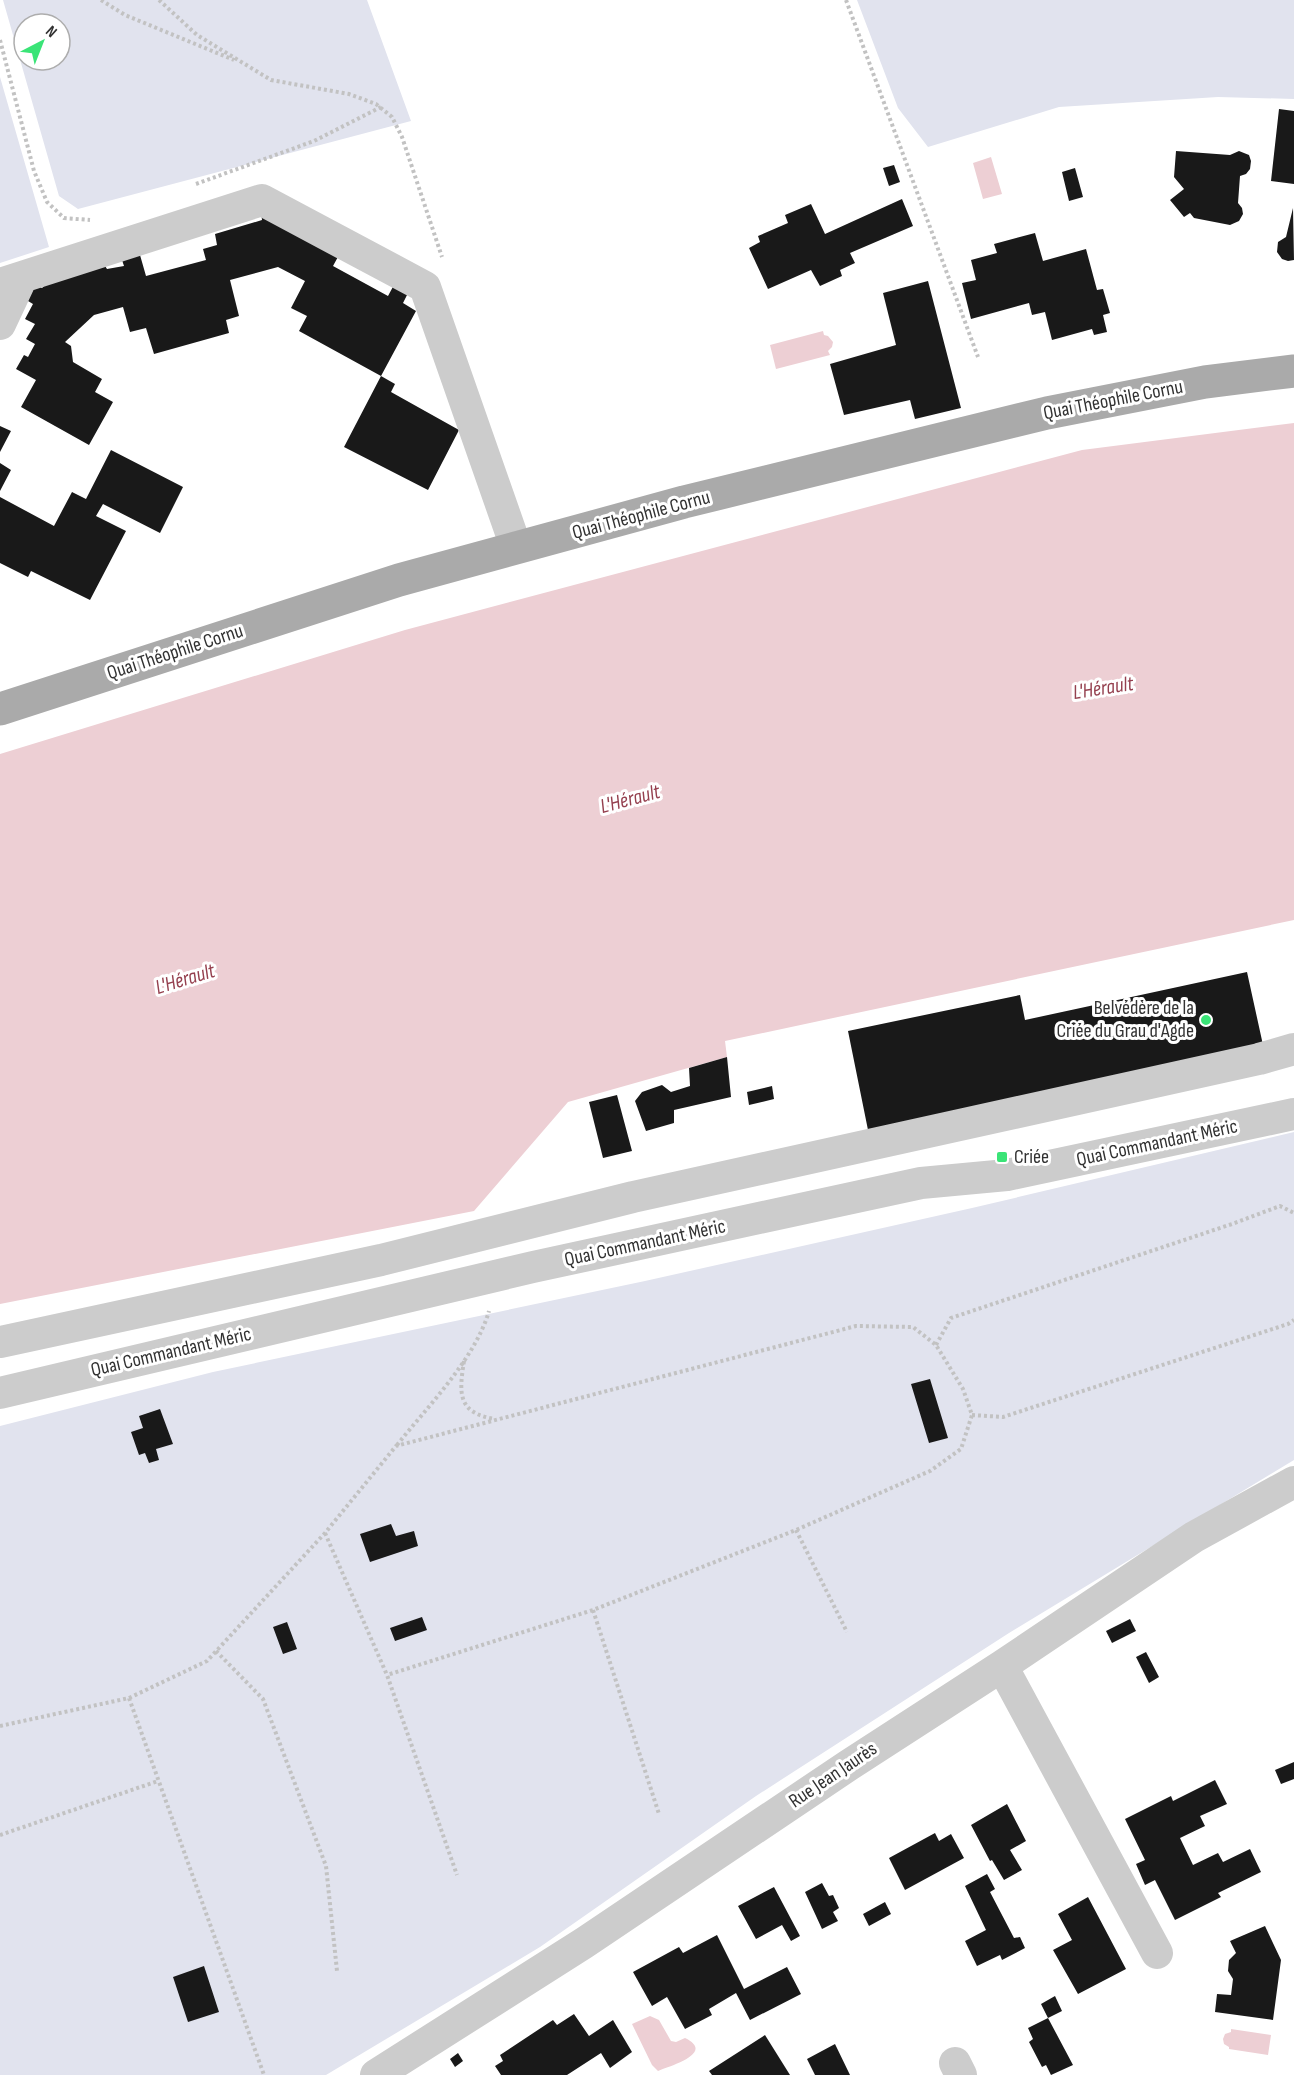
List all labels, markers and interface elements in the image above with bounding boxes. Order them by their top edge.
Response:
north arrow [12,12,72,72]
text: N [42,22,61,42]
street label: Quai Théophile Cornu [1041,375,1185,425]
street label: Quai Théophile Cornu [569,485,713,545]
street label: Quai Théophile Cornu [104,619,246,685]
water label: L'Hérault [1071,671,1136,705]
water label: L'Hérault [597,779,663,819]
water label: L'Hérault [152,958,219,1000]
place label: Belvédère de la Criée du Grau d'Agde [1057,996,1194,1043]
marker: Belvédère de la Criée du Grau d'Agde [1199,1013,1213,1027]
street label: Quai Commandant Méric [1074,1114,1240,1172]
place label: Criée [1014,1145,1049,1169]
marker: Criée [995,1150,1009,1164]
street label: Quai Commandant Méric [562,1214,728,1272]
street label: Quai Commandant Méric [88,1322,254,1382]
street label: Rue Jean Jaurès [784,1737,882,1813]

